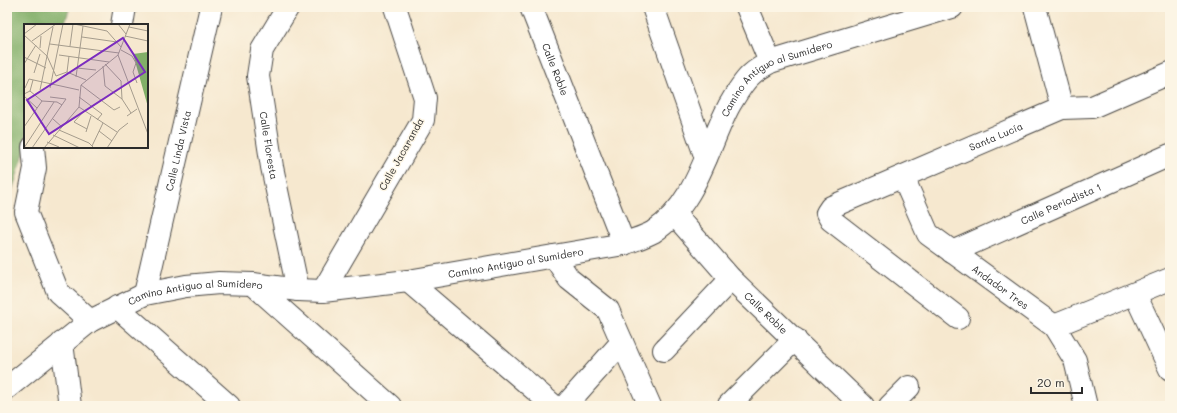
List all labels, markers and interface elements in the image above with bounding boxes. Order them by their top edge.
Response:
inset map [24,24,148,148]
street label: Camino Antiguo al Sumidero [718,37,834,119]
street label: Calle Roble [539,41,572,98]
street label: Calle Linda Vista [162,109,194,193]
street label: Calle Floresta [257,111,281,181]
street label: Calle Jacaranda [375,115,427,193]
street label: Santa Lucía [967,119,1025,154]
street label: Calle Periodista 1 [1018,180,1103,228]
street label: Camino Antiguo al Sumidero [447,244,584,281]
street label: Andador Tres [969,261,1032,312]
street label: Camino Antiguo al Sumidero [125,276,264,308]
street label: Calle Roble [741,288,791,337]
scale bar [1031,369,1082,395]
text: 20 m [1037,374,1065,390]

